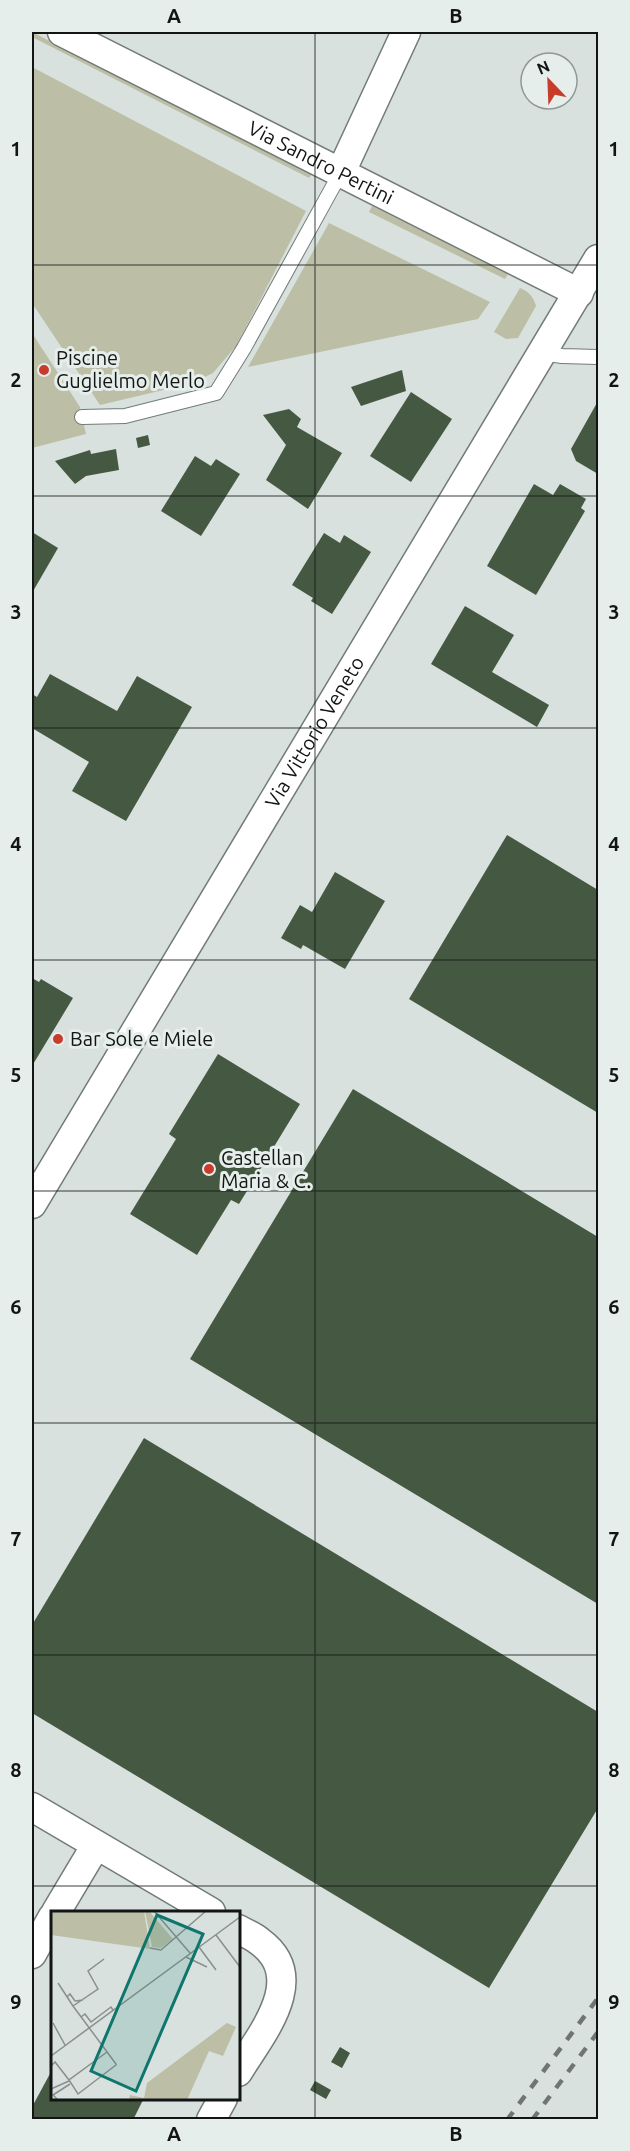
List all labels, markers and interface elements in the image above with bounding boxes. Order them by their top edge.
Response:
text: A [167,4,181,27]
text: B [449,4,463,27]
north arrow [519,51,579,111]
text: N [534,57,552,78]
street label: Via Sandro Pertini [244,116,398,209]
text: 1 [10,137,22,160]
text: 1 [608,137,620,160]
place label: Piscine Guglielmo Merlo [56,346,205,392]
marker: Piscine Guglielmo Merlo [37,363,51,377]
text: 2 [10,368,22,391]
text: 2 [608,368,620,391]
text: 3 [10,600,22,623]
text: 3 [608,600,620,623]
street label: Via Vittorio Veneto [260,652,368,812]
text: 4 [10,832,22,855]
text: 4 [608,832,620,855]
place label: Bar Sole e Miele [70,1027,213,1050]
marker: Bar Sole e Miele [51,1032,65,1046]
text: 5 [10,1063,22,1086]
text: 5 [608,1063,620,1086]
place label: Castellan Maria & C. [221,1146,311,1192]
marker: Castellan Maria & C. [202,1162,216,1176]
text: 6 [10,1295,22,1318]
text: 6 [608,1295,620,1318]
text: 7 [10,1527,22,1550]
text: 7 [608,1527,620,1550]
text: 8 [10,1758,22,1781]
text: 8 [608,1758,620,1781]
inset map [51,1911,240,2100]
text: 9 [10,1990,22,2013]
text: 9 [608,1990,620,2013]
text: A [167,2122,181,2145]
text: B [449,2122,463,2145]

